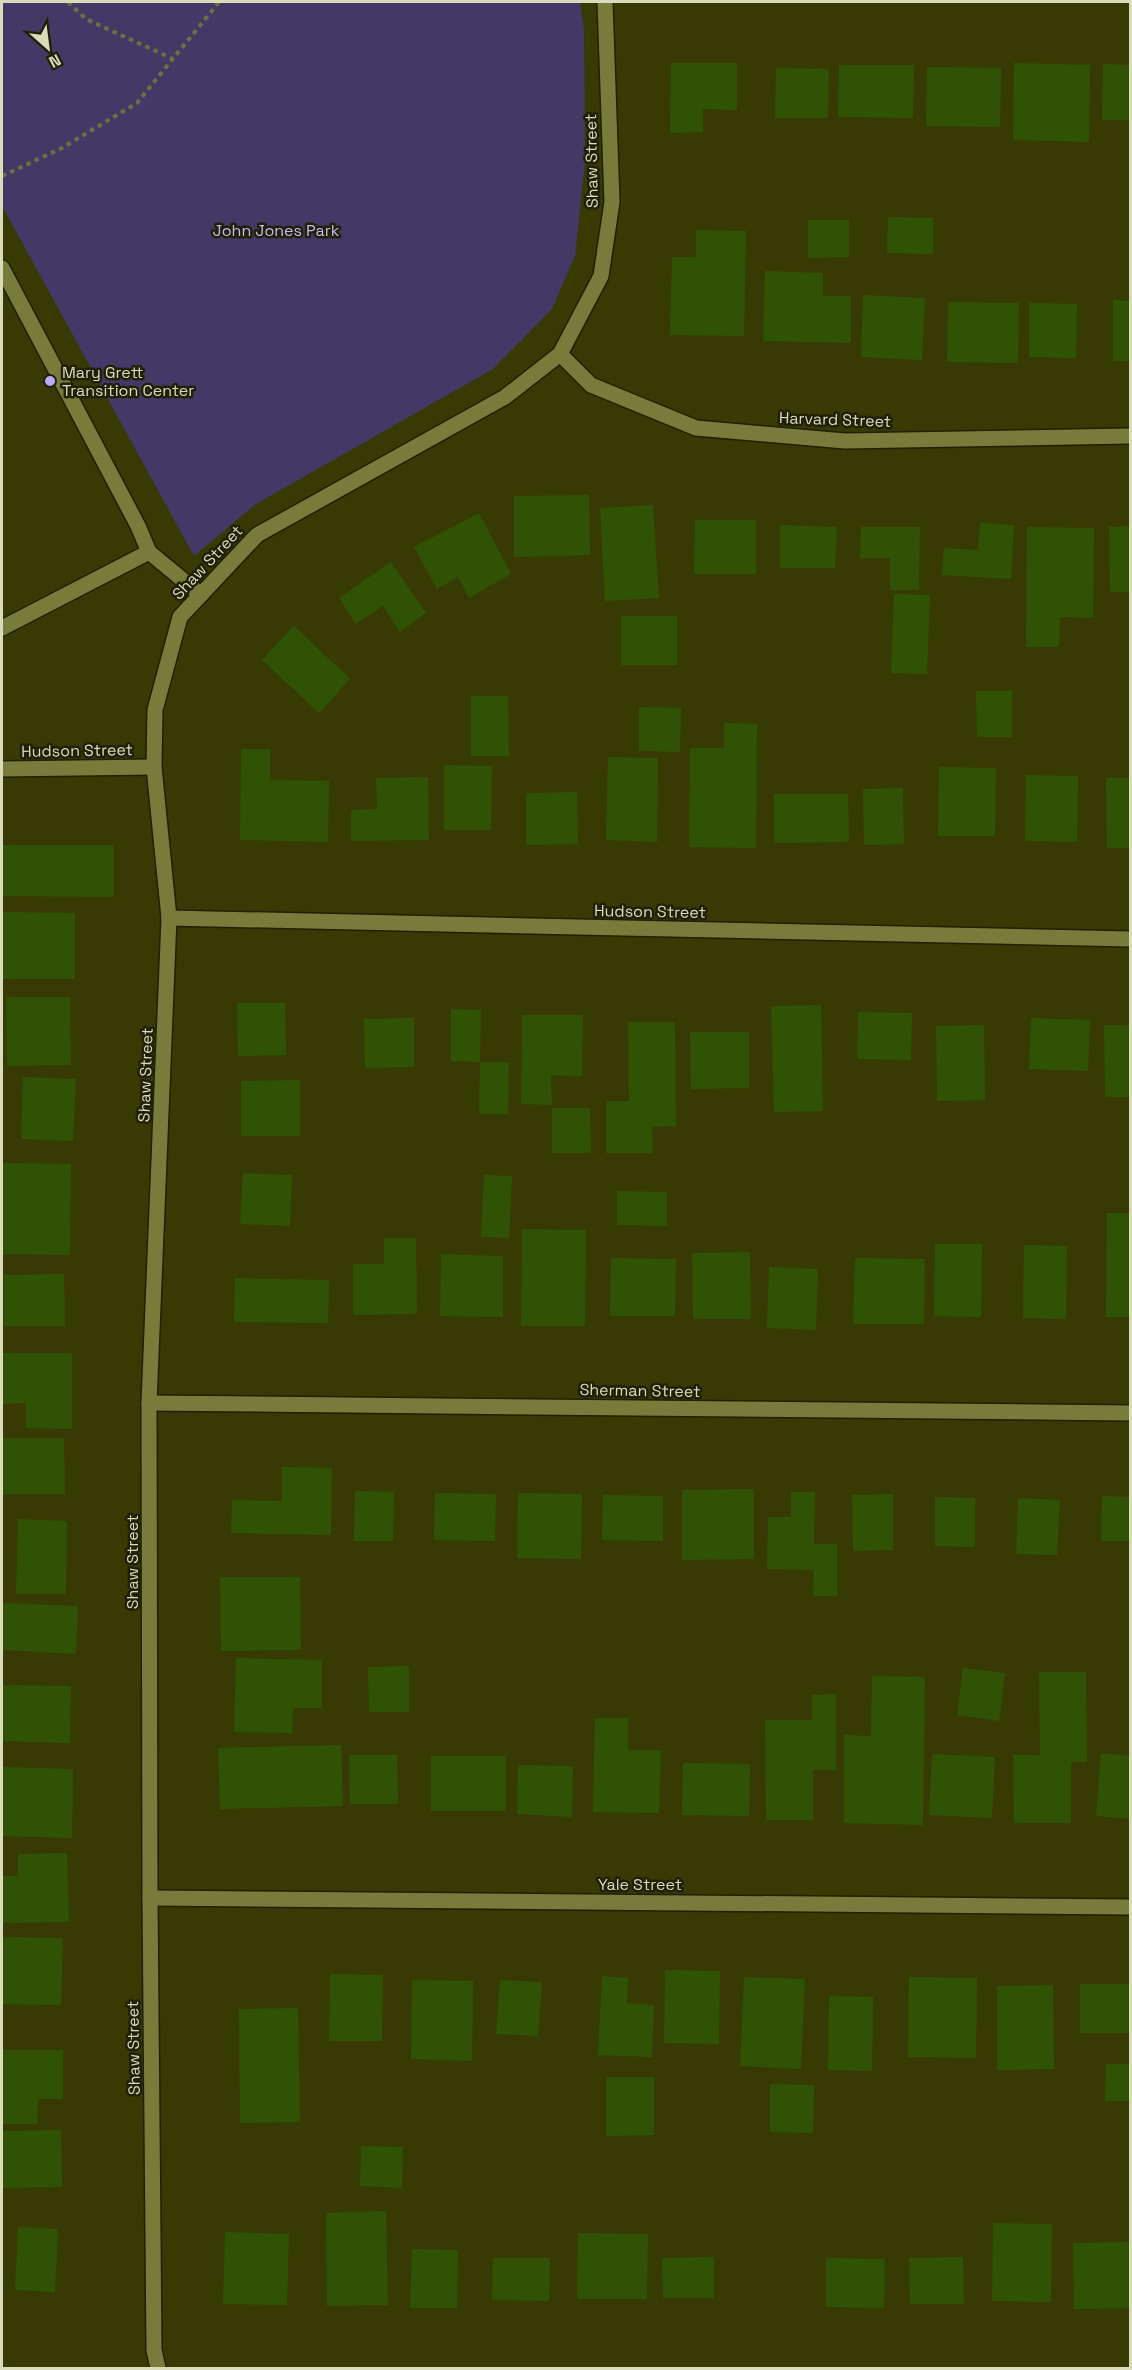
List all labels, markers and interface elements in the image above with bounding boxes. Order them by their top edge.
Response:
north arrow [18,18,78,78]
text: N [45,49,64,73]
street label: Shaw Street [580,114,603,208]
park label: John Jones Park [213,220,340,241]
place label: Mary Grett Transition Center [62,362,194,401]
marker: Mary Grett Transition Center [43,374,57,388]
street label: Harvard Street [778,407,891,432]
street label: Shaw Street [167,521,247,604]
street label: Hudson Street [21,739,133,762]
street label: Hudson Street [594,900,706,923]
street label: Shaw Street [133,1027,158,1123]
street label: Sherman Street [579,1379,701,1402]
street label: Shaw Street [122,1515,143,1609]
street label: Yale Street [598,1874,682,1895]
street label: Shaw Street [122,2001,145,2095]

